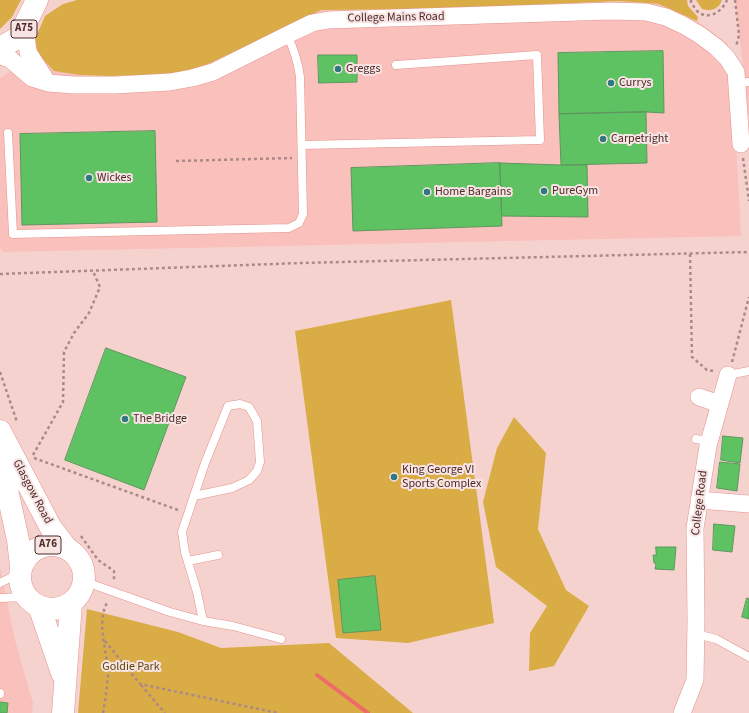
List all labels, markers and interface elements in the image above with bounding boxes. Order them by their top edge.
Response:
street label: College Mains Road [347,10,445,26]
road number: A75 [11,20,37,38]
place label: Greggs [346,62,380,76]
marker: Greggs [333,64,343,74]
place label: Currys [619,76,652,90]
marker: Currys [606,78,616,88]
place label: Carpetright [611,132,668,146]
marker: Carpetright [598,134,608,144]
place label: Wickes [97,171,132,185]
marker: Wickes [84,173,94,183]
place label: PureGym [552,184,598,198]
place label: Home Bargains [435,185,511,199]
marker: PureGym [539,186,549,196]
marker: Home Bargains [422,187,432,197]
place label: The Bridge [133,412,187,426]
marker: The Bridge [120,414,130,424]
street label: Glasgow Road [9,457,55,527]
place label: King George VI Sports Complex [402,463,481,491]
street label: College Road [689,470,711,536]
marker: King George VI Sports Complex [389,472,399,482]
road number: A76 [35,536,61,554]
park label: Goldie Park [102,660,160,674]

